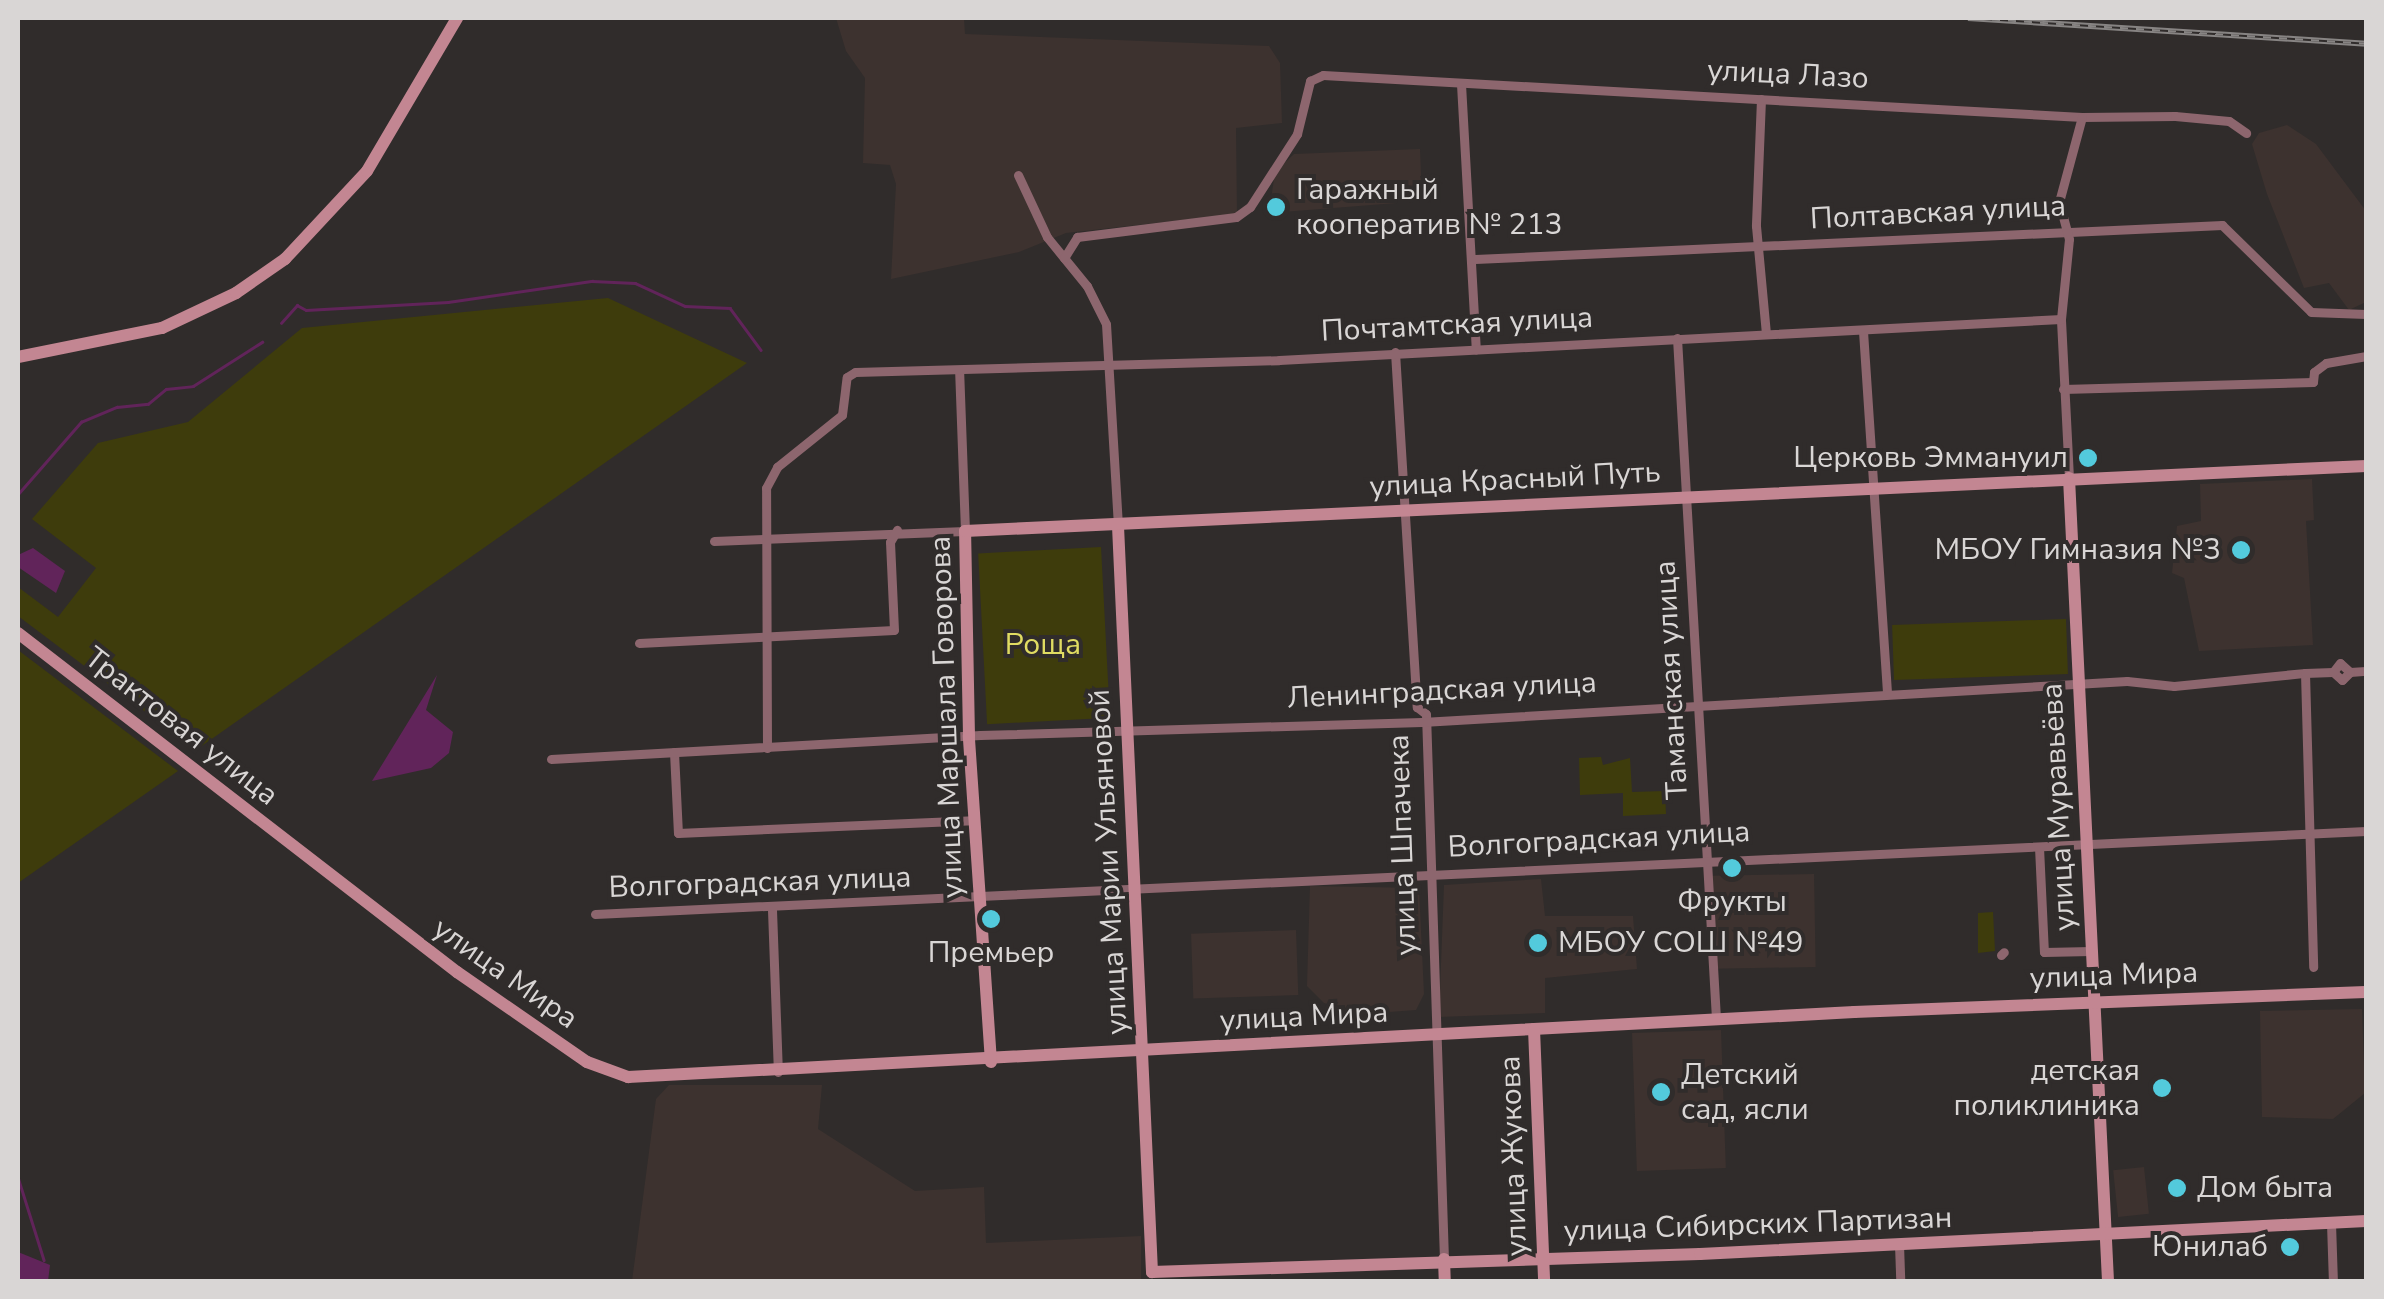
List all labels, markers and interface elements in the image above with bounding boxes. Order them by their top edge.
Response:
street label: улица Лазо [1706,53,1870,97]
place label: Гаражный кооператив № 213 [1296,172,1563,242]
street label: Полтавская улица [1809,188,2067,238]
marker: Гаражный кооператив № 213 [1265,196,1287,218]
street label: Почтамтская улица [1320,300,1594,350]
place label: Церковь Эммануил [1793,440,2068,476]
marker: Церковь Эммануил [2077,447,2099,469]
street label: улица Красный Путь [1369,454,1661,506]
place label: МБОУ Гимназия №3 [1935,532,2221,568]
street label: улица Маршала Говорова [923,535,971,899]
marker: МБОУ Гимназия №3 [2230,539,2252,561]
street label: Таманская улица [1648,560,1696,800]
park label: Роща [1005,627,1081,663]
street label: Трактовая улица [77,640,285,814]
street label: Ленинградская улица [1286,665,1598,717]
street label: улица Муравьёва [2035,682,2083,932]
street label: улица Марии Ульяновой [1082,688,1136,1036]
street label: улица Шпачека [1381,734,1425,956]
street label: Волгоградская улица [1447,814,1751,866]
marker: Фрукты [1721,857,1743,879]
street label: Волгоградская улица [608,860,912,906]
place label: Фрукты [1677,884,1787,920]
marker: Премьер [980,908,1002,930]
street label: улица Мира [426,911,584,1037]
place label: МБОУ СОШ №49 [1558,925,1803,961]
marker: МБОУ СОШ №49 [1527,932,1549,954]
place label: Премьер [928,935,1054,971]
street label: улица Мира [2029,955,2199,997]
street label: улица Мира [1219,995,1389,1039]
place label: детская поликлиника [1953,1053,2140,1124]
street label: улица Жукова [1493,1055,1535,1257]
place label: Детский сад, ясли [1681,1057,1809,1128]
marker: детская поликлиника [2149,1075,2175,1101]
marker: Детский сад, ясли [1650,1081,1672,1103]
place label: Дом быта [2197,1170,2333,1206]
marker: Дом быта [2166,1177,2188,1199]
street label: улица Сибирских Партизан [1563,1200,1953,1250]
place label: Юнилаб [2152,1229,2268,1265]
marker: Юнилаб [2277,1234,2303,1260]

